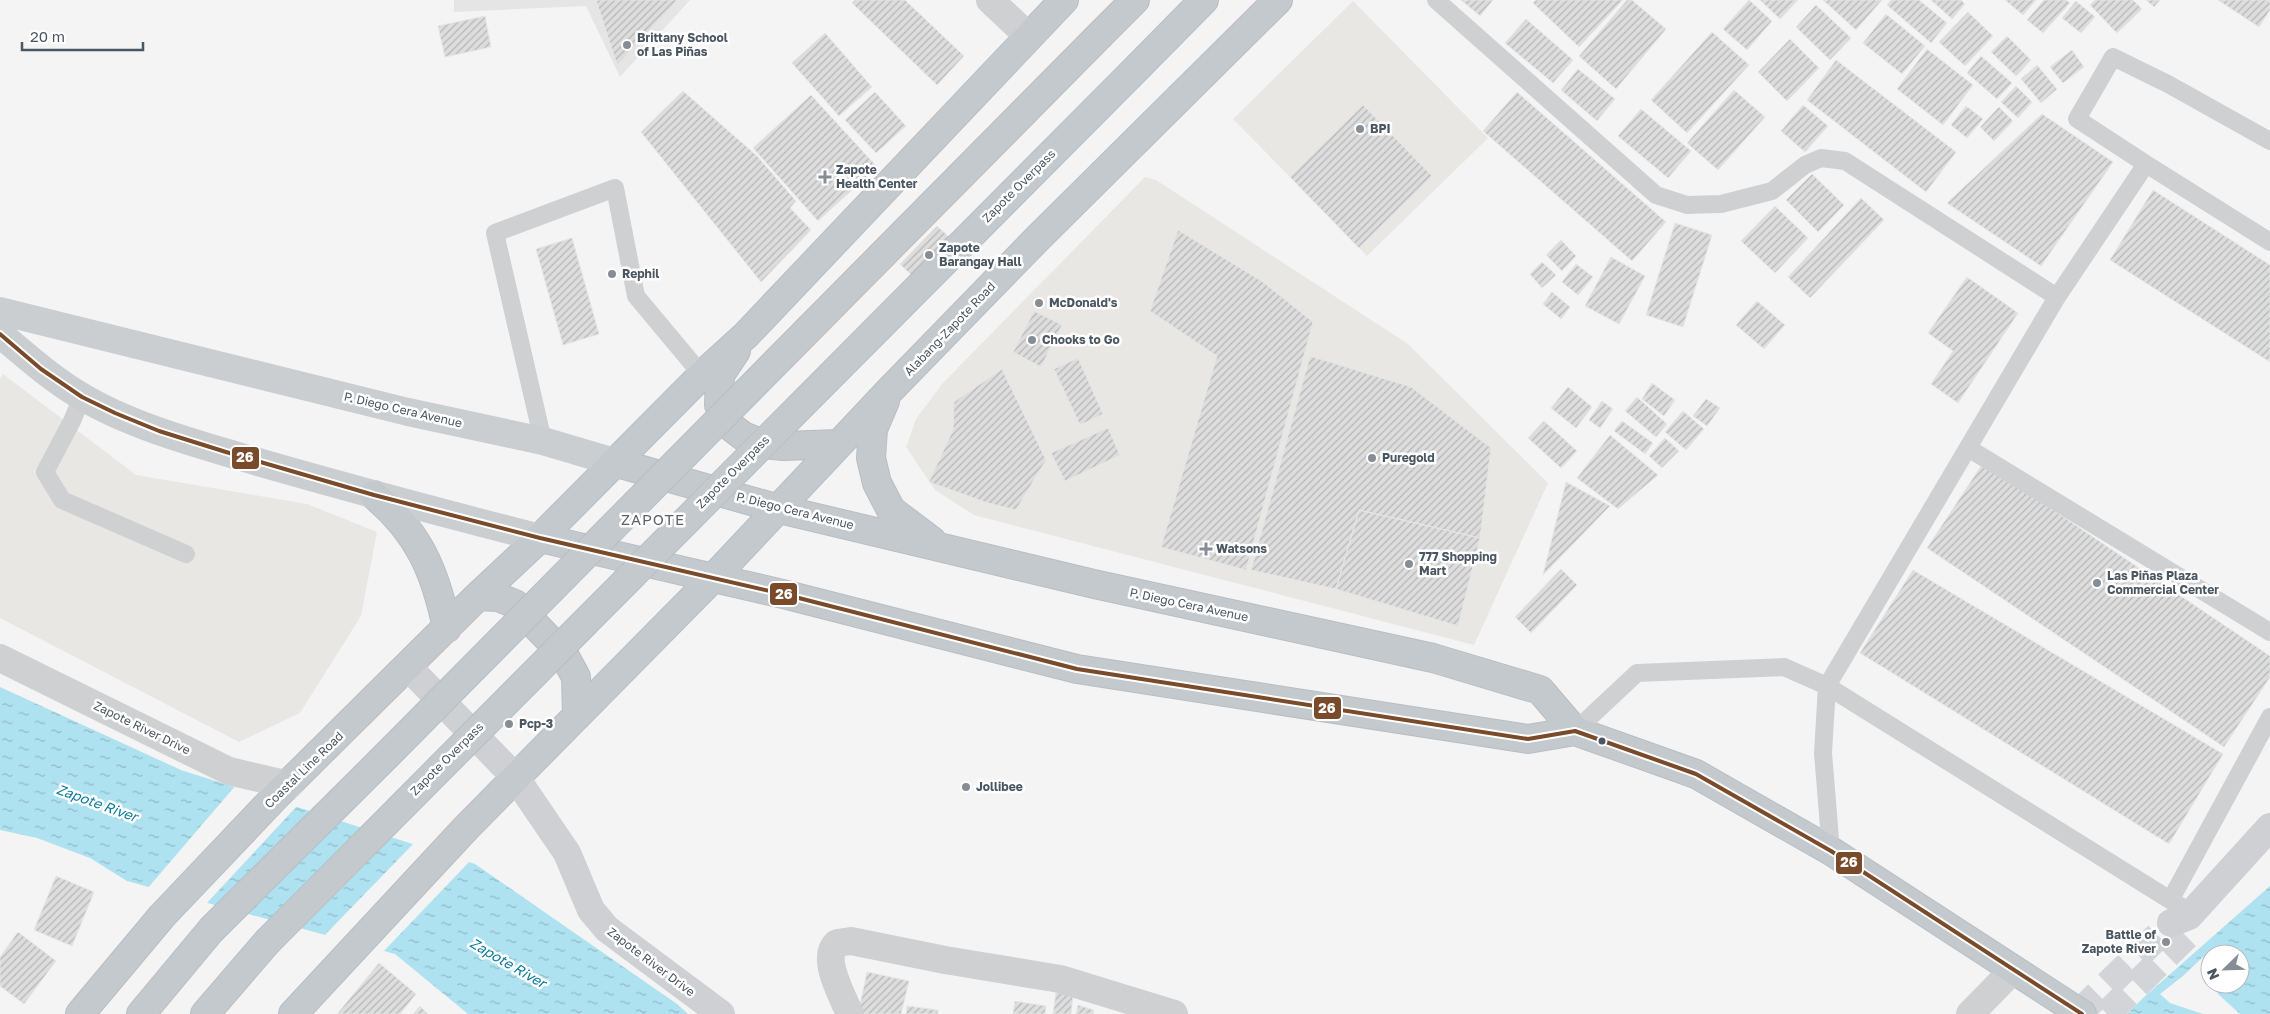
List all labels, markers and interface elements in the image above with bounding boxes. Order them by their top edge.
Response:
scale bar [22,20,144,52]
text: 20 m [30,27,65,45]
place label: Brittany School of Las Piñas [637,30,728,59]
marker: Brittany School of Las Piñas [621,39,633,51]
place label: BPI [1370,121,1391,136]
marker: BPI [1354,123,1366,135]
street label: Zapote Overpass [979,146,1058,225]
place label: Zapote Health Center [836,162,918,191]
marker: Zapote Health Center [818,170,832,184]
place label: Zapote Barangay Hall [939,240,1022,269]
marker: Zapote Barangay Hall [923,249,935,261]
place label: Rephil [622,266,659,281]
marker: Rephil [606,268,618,280]
street label: Alabang-Zapote Road [901,279,998,379]
place label: McDonald's [1049,295,1118,310]
marker: McDonald's [1033,297,1045,309]
place label: Chooks to Go [1042,332,1120,347]
marker: Chooks to Go [1026,334,1038,346]
street label: P. Diego Cera Avenue [343,389,464,430]
street label: Zapote Overpass [693,432,772,511]
line badge: 26 [231,446,260,470]
text: 26 [236,448,254,465]
place label: Puregold [1382,450,1435,465]
marker: Puregold [1366,452,1378,464]
street label: P. Diego Cera Avenue [735,489,856,532]
district label: ZAPOTE [621,510,685,528]
place label: Watsons [1216,541,1267,556]
marker: Watsons [1200,543,1212,555]
place label: 777 Shopping Mart [1419,549,1497,578]
marker: 777 Shopping Mart [1403,558,1415,570]
place label: Las Piñas Plaza Commercial Center [2107,568,2219,597]
marker: Las Piñas Plaza Commercial Center [2091,577,2103,589]
line badge: 26 [769,582,798,606]
text: 26 [775,585,793,602]
street label: P. Diego Cera Avenue [1128,585,1250,624]
line badge: 26 [1313,696,1342,720]
street label: Zapote River Drive [91,698,193,757]
text: 26 [1318,699,1336,716]
place label: Pcp-3 [519,716,553,731]
marker: Pcp-3 [503,718,515,730]
street label: Zapote Overpass [407,719,486,798]
street label: Coastal Line Road [261,728,346,811]
unlabelled marker [1597,736,1607,746]
place label: Jollibee [976,779,1023,794]
water label: Zapote River [54,780,142,826]
marker: Jollibee [960,781,972,793]
line badge: 26 [1835,851,1863,875]
text: 26 [1840,853,1858,870]
street label: Zapote River Drive [605,924,698,999]
place label: Battle of Zapote River [2082,927,2157,956]
water label: Zapote River [467,934,551,992]
marker: Battle of Zapote River [2160,936,2172,948]
north arrow [2200,944,2250,994]
text: N [2203,966,2222,982]

